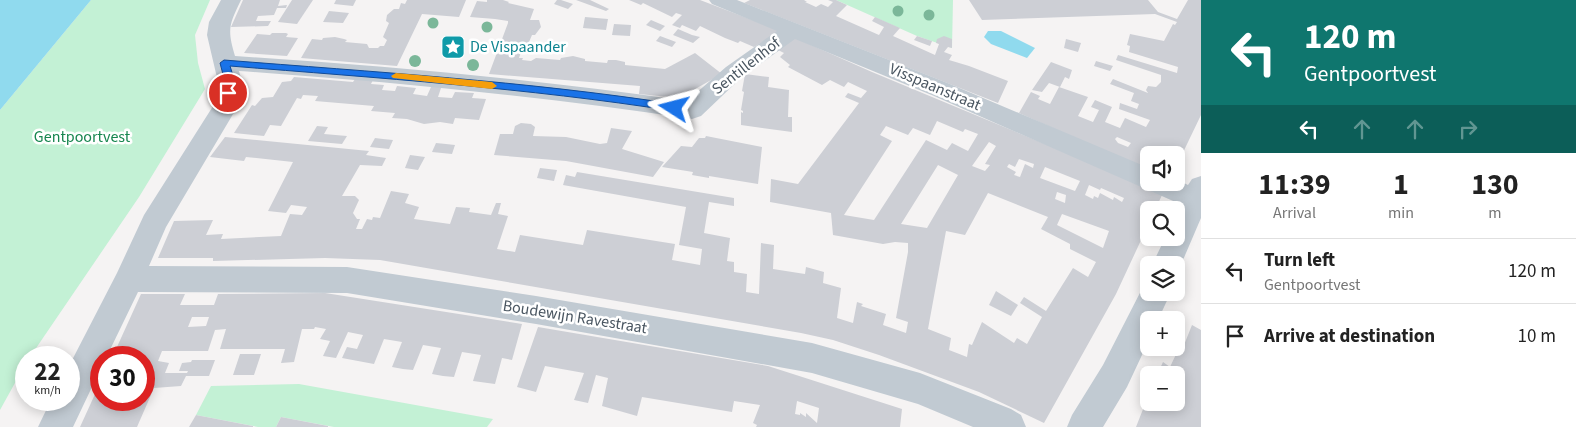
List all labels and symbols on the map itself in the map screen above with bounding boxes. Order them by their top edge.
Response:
street label: Sentillenhof [707,31,786,100]
place icon: De Vispaander [440,34,466,60]
place label: De Vispaander [470,36,566,58]
street label: Visspaanstraat [886,58,985,116]
pin [207,72,249,114]
position arrow [647,81,699,133]
park label: Gentpoortvest [34,126,131,148]
street label: Boudewijn Ravestraat [501,295,649,339]
speed limit sign: 30 [90,346,155,411]

